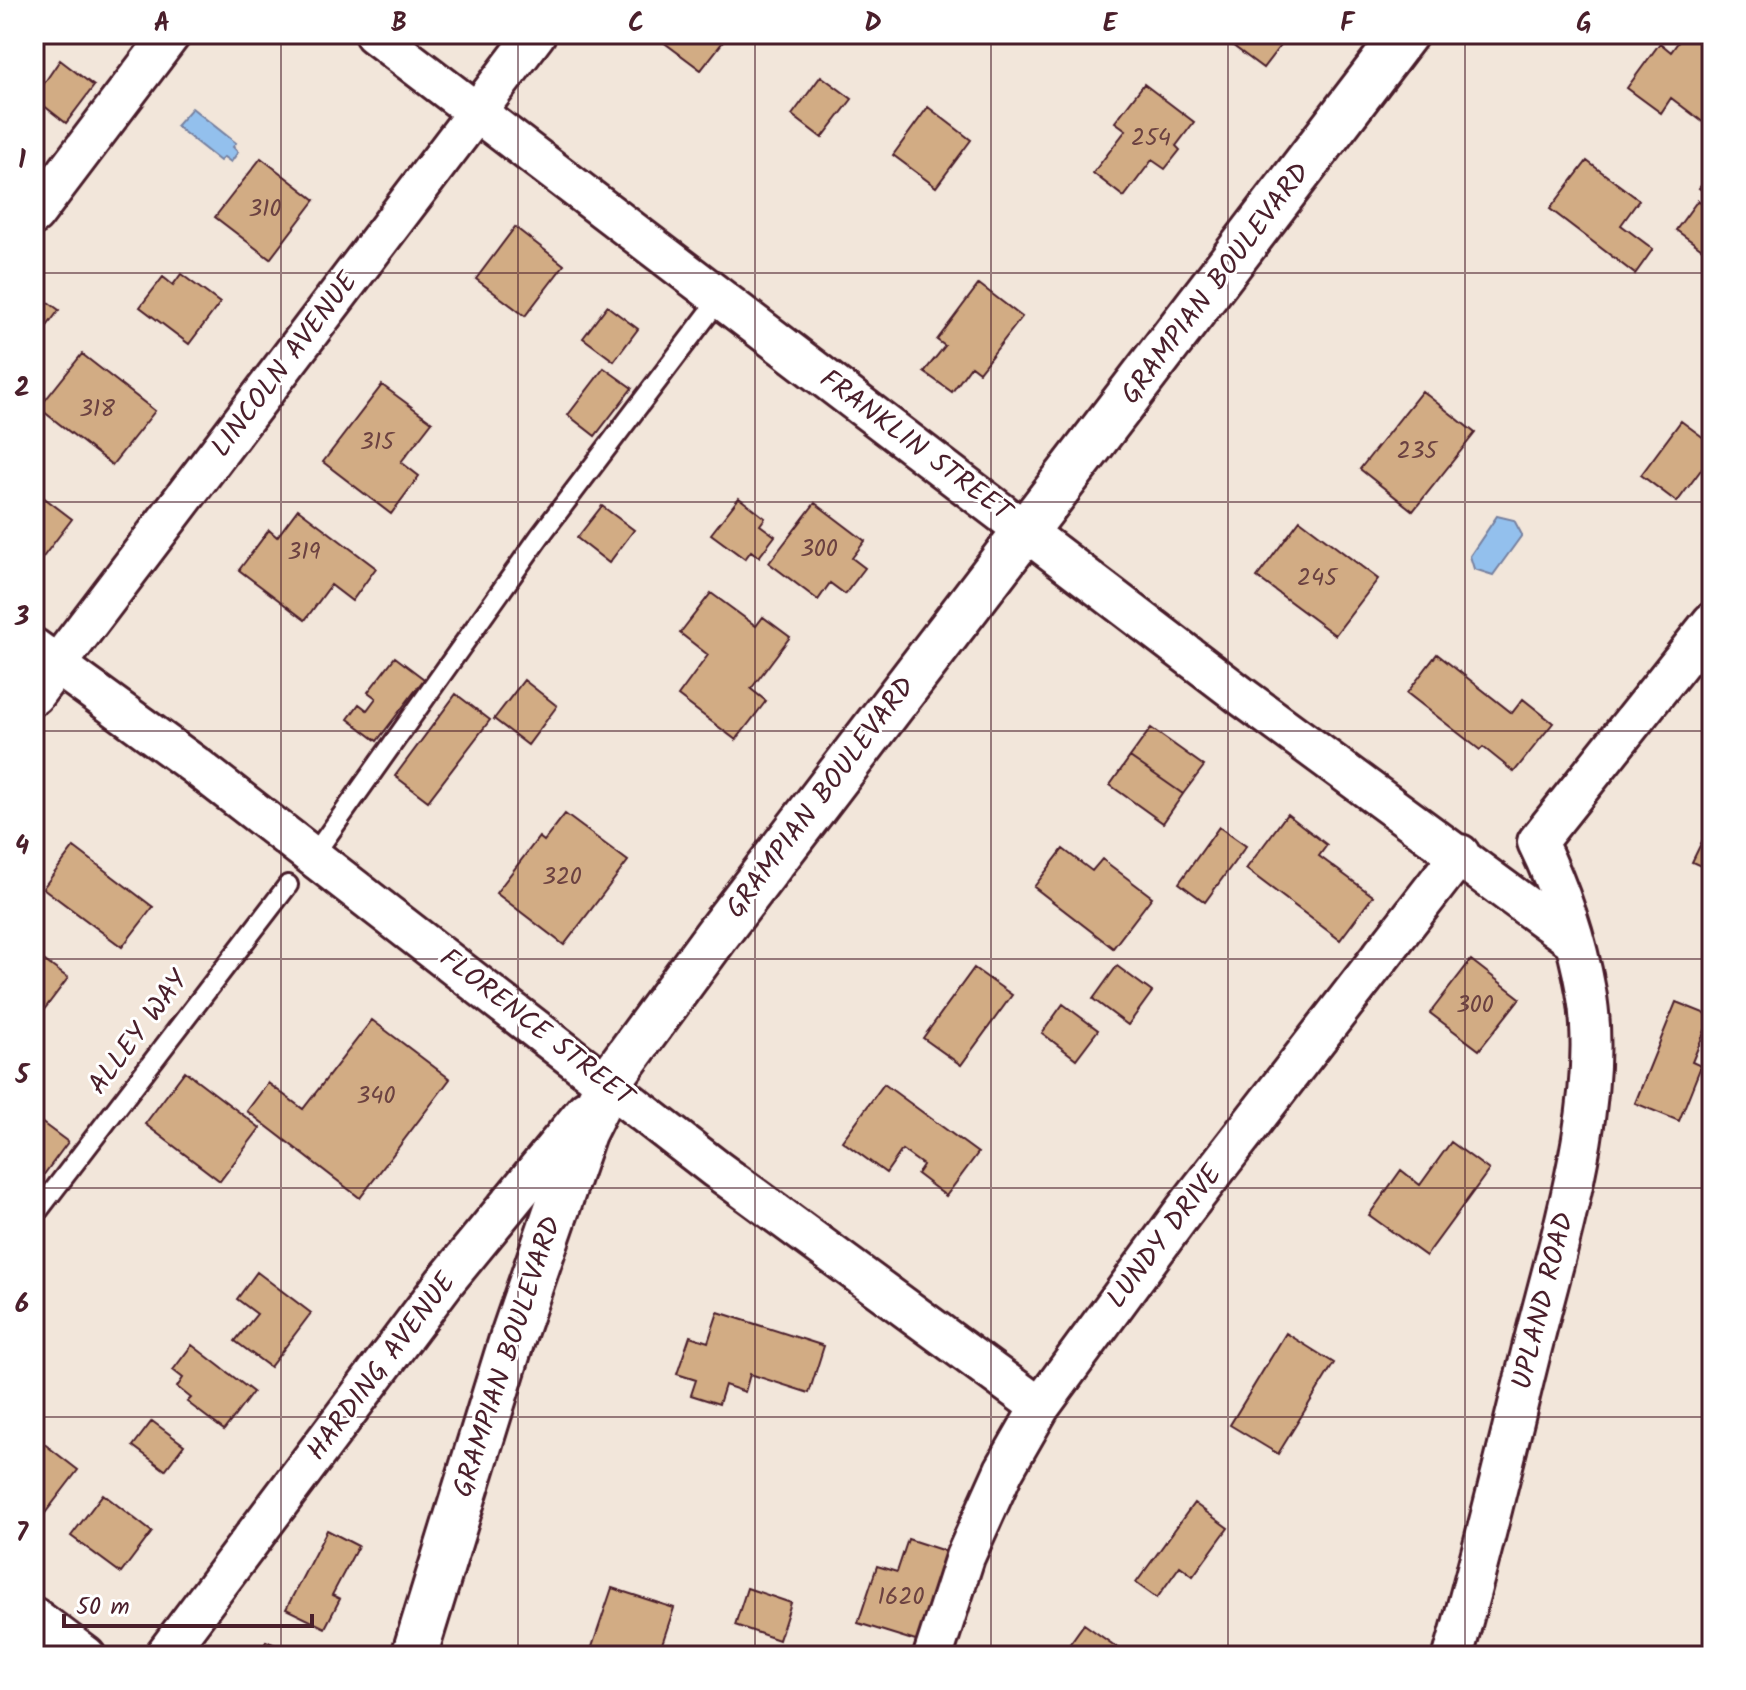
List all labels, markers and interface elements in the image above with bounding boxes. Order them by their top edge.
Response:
text: A [154,3,170,45]
text: B [391,3,407,45]
text: C [628,3,644,45]
text: D [864,3,882,45]
text: E [1103,3,1119,45]
text: F [1340,3,1356,45]
text: G [1576,3,1592,45]
house number: 254 [1131,119,1171,158]
text: 1 [18,140,26,182]
street label: GRAMPIAN BOULEVARD [1110,153,1322,415]
house number: 310 [248,190,282,229]
street label: LINCOLN AVENUE [200,262,370,467]
street label: FRANKLIN STREET [809,358,1023,535]
text: 2 [14,368,30,410]
house number: 318 [79,390,115,429]
house number: 315 [360,423,396,462]
house number: 235 [1397,432,1439,471]
house number: 300 [800,530,838,569]
house number: 319 [288,533,321,572]
house number: 245 [1297,559,1339,598]
text: 3 [14,597,29,639]
street label: GRAMPIAN BOULEVARD [715,667,927,929]
text: 4 [15,826,29,868]
house number: 320 [542,858,582,897]
street label: FLORENCE STREET [429,937,645,1120]
street label: ALLEY WAY [77,960,202,1105]
house number: 300 [1456,986,1494,1025]
text: 5 [14,1055,30,1097]
house number: 340 [357,1077,395,1116]
street label: LUNDY DRIVE [1096,1155,1235,1319]
street label: UPLAND ROAD [1500,1208,1588,1394]
street label: GRAMPIAN BOULEVARD [441,1211,575,1503]
street label: HARDING AVENUE [296,1263,469,1471]
text: 6 [15,1284,29,1326]
text: 7 [16,1513,29,1555]
scale bar [64,1578,312,1628]
house number: 1620 [878,1578,924,1617]
text: 50 m [76,1588,130,1627]

